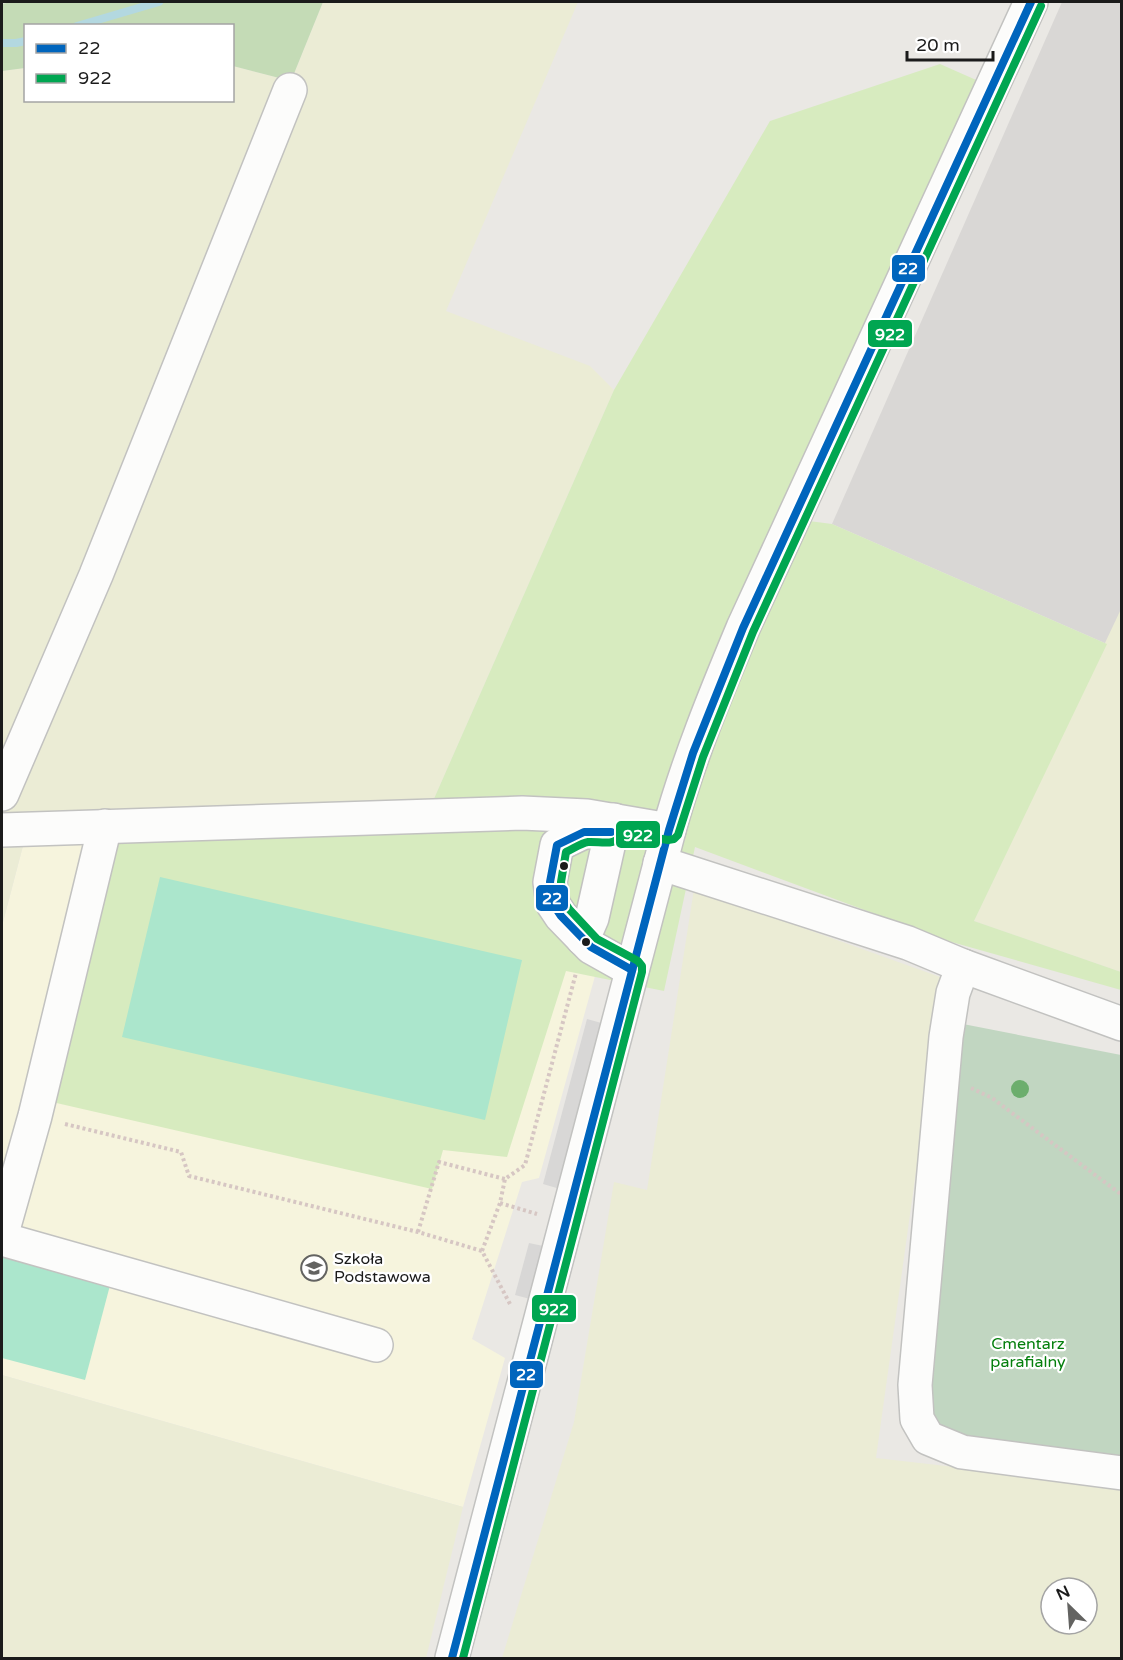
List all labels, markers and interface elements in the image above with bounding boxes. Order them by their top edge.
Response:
legend [24,24,234,102]
scale bar [907,24,992,62]
text: 20 m [916,34,960,56]
text: 22 [78,37,101,59]
text: 922 [78,67,112,89]
line badge: 22 [891,254,926,283]
text: 22 [898,259,918,279]
line badge: 922 [867,319,913,348]
text: 922 [875,325,905,345]
line badge: 922 [615,820,661,849]
text: 922 [623,826,653,846]
unlabelled marker [558,860,570,872]
line badge: 22 [535,884,569,912]
text: 22 [542,889,562,909]
unlabelled marker [580,936,592,948]
place label: Szkoła Podstawowa [334,1249,431,1287]
school or university icon: Szkoła Podstawowa [299,1253,329,1283]
line badge: 922 [531,1294,577,1323]
text: 922 [539,1300,569,1320]
park label: Cmentarz parafialny [990,1334,1066,1372]
line badge: 22 [509,1360,544,1389]
text: 22 [516,1365,536,1385]
north arrow [1039,1576,1099,1636]
text: N [1053,1582,1073,1605]

